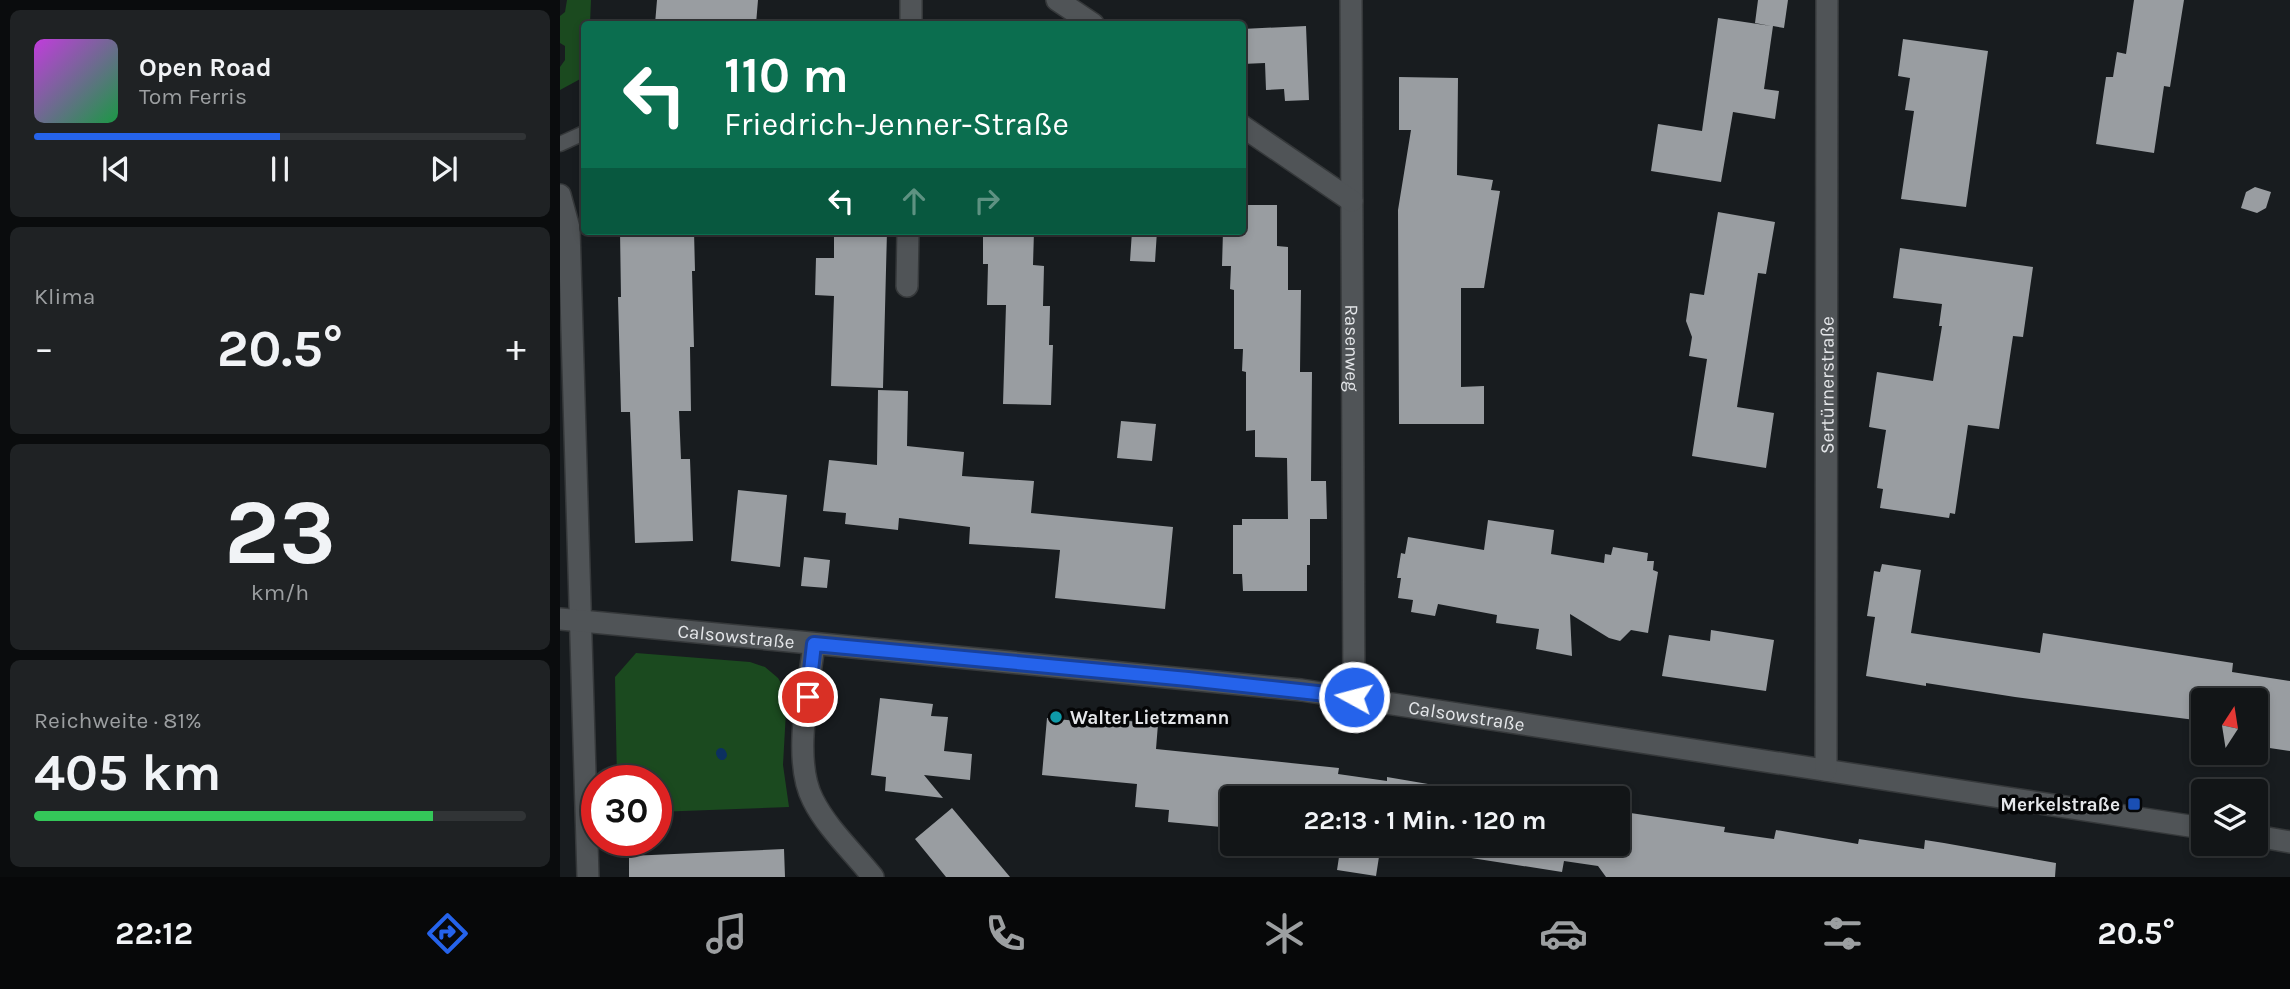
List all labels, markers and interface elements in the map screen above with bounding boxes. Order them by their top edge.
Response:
text: 110 m [724,47,849,104]
icon: left [609,49,700,140]
text: Open Road [139,52,272,83]
text: Tom Ferris [139,83,247,110]
text: Friedrich-Jenner-Straße [724,106,1069,143]
icon: previous [97,150,135,188]
icon: pause [261,150,299,188]
icon: next [425,150,463,188]
icon: left [822,182,860,220]
icon: ahead [895,182,933,220]
icon: right [968,182,1006,220]
text: Klima [34,283,95,310]
street label: Rasenweg [1340,304,1363,392]
street label: Sertürnerstraße [1816,316,1839,454]
text: 20.5° [217,318,343,379]
text: − [34,326,54,371]
text: + [506,326,526,371]
text: 23 [224,480,336,586]
text: km/h [251,579,309,606]
street label: Calsowstraße [677,620,796,653]
position arrow [1317,660,1391,734]
pin [778,667,838,727]
icon: arrive [789,678,827,716]
north arrow [2191,688,2268,765]
map controls [2191,688,2268,856]
street label: Calsowstraße [1407,697,1526,736]
text: Reichweite · 81% [34,707,202,734]
place label: Walter Lietzmann [1070,707,1229,729]
marker: Walter Lietzmann [1048,709,1064,725]
text: 405 km [34,742,221,803]
speed limit sign: 30 [581,765,672,856]
button: layers [2191,779,2268,856]
place label: Merkelstraße [2000,794,2120,816]
marker: Merkelstraße [2126,796,2142,812]
text: 22:13 · 1 Min. · 120 m [1304,805,1547,836]
icon: directions [423,909,472,958]
icon: music [702,909,751,958]
icon: phone [981,909,1030,958]
icon: climate [1260,909,1309,958]
icon: car [1539,909,1588,958]
icon: filters [1818,909,1867,958]
text: 22:12 [115,915,193,952]
text: 20.5° [2097,915,2175,952]

